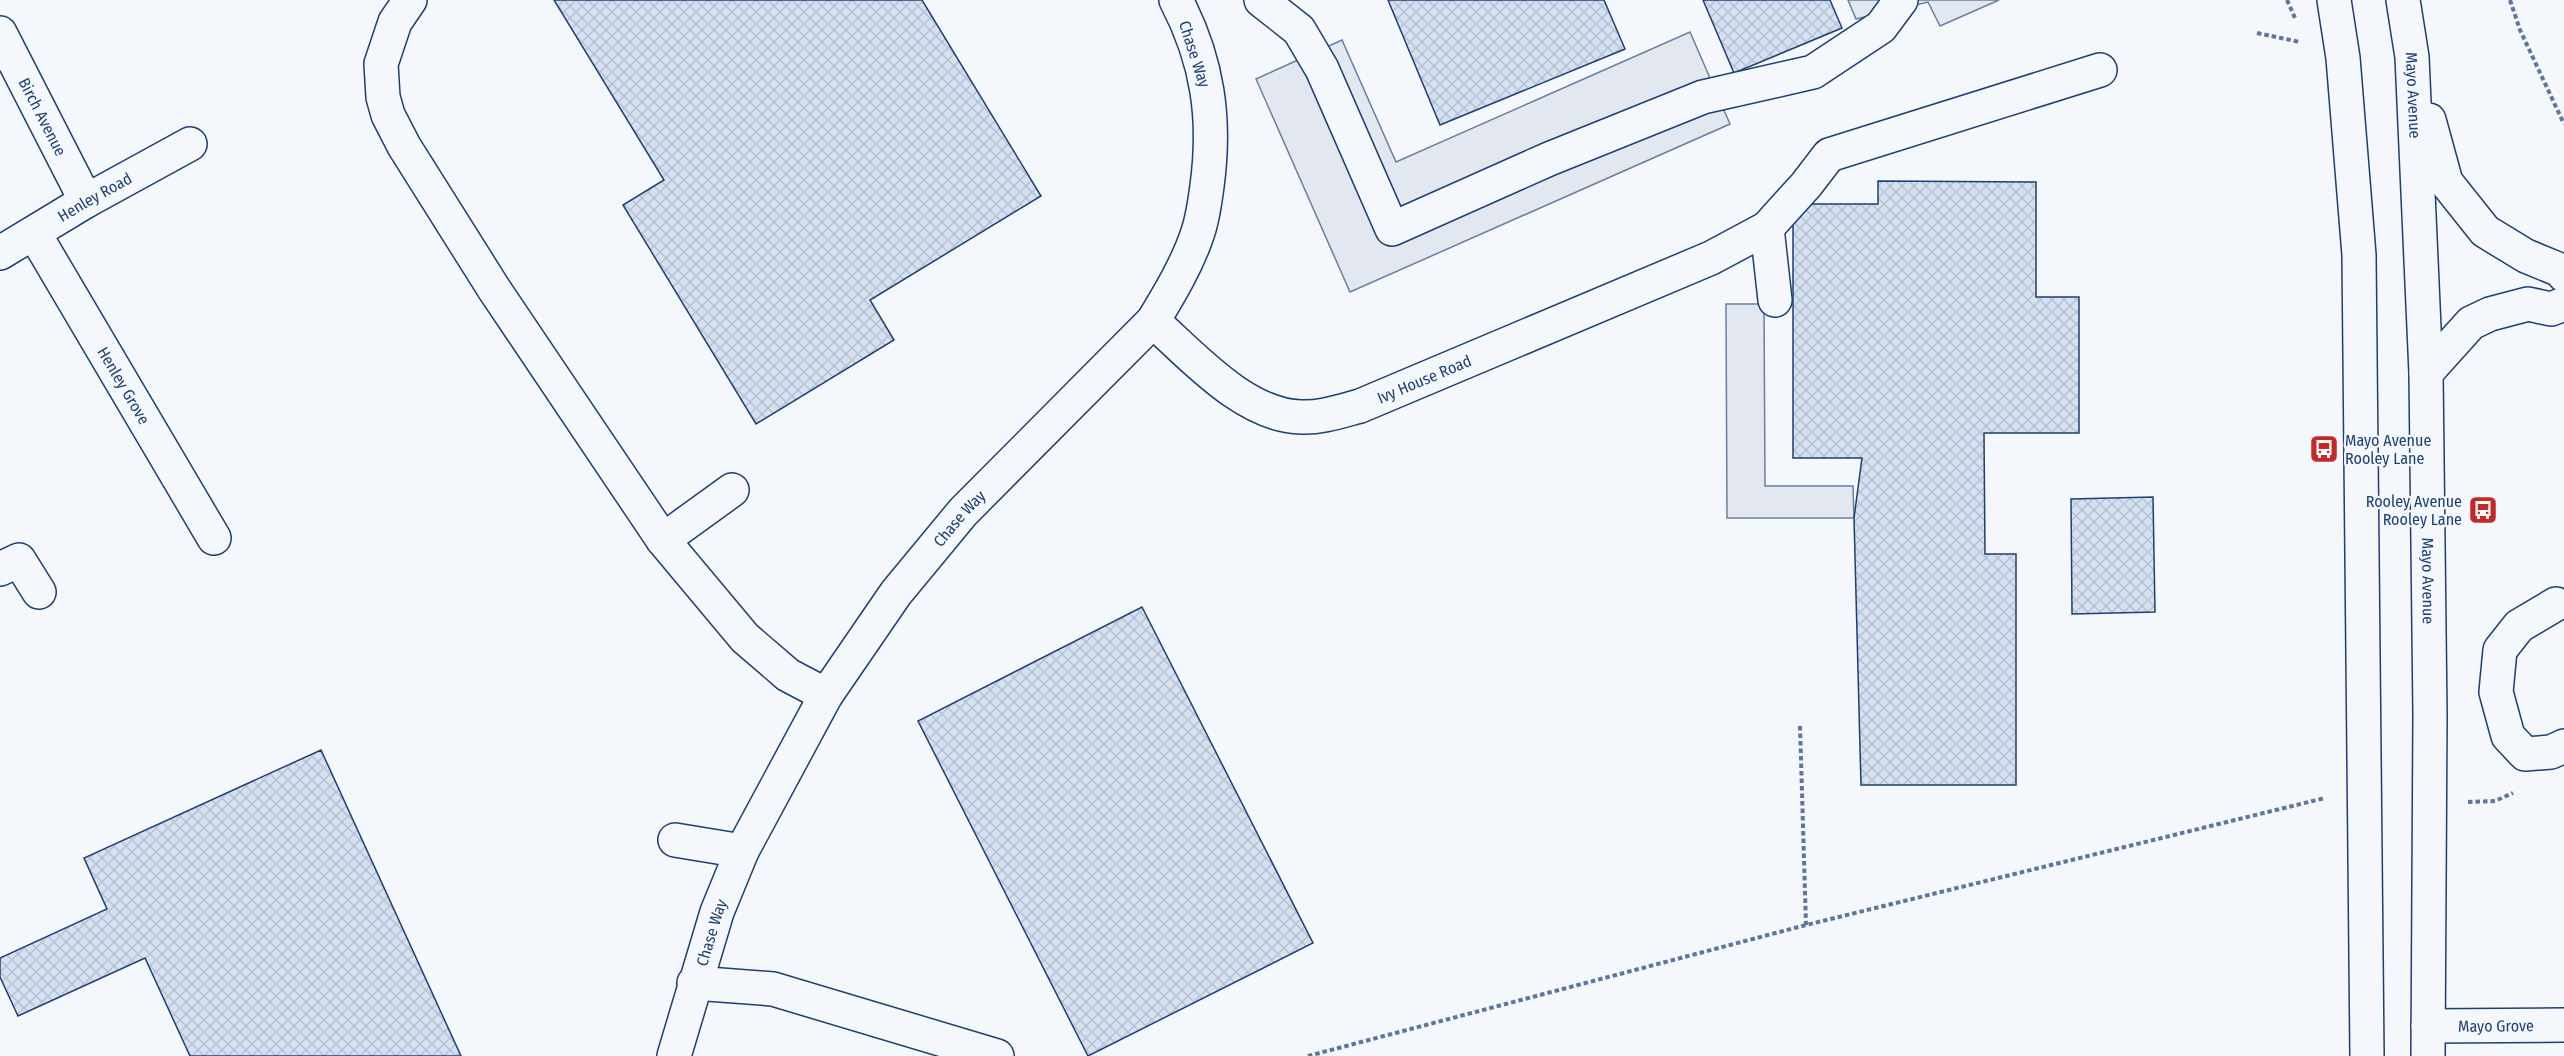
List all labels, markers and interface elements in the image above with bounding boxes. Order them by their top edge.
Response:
street label: Chase Way [1175,18,1214,91]
street label: Mayo Avenue [2402,52,2425,139]
street label: Birch Avenue [15,75,70,159]
street label: Henley Road [54,169,135,226]
street label: Henley Grove [93,344,154,428]
street label: Ivy House Road [1374,351,1474,408]
place label: Mayo Avenue Rooley Lane [2345,431,2431,468]
bus stop icon: Mayo Avenue Rooley Lane [2308,433,2340,465]
street label: Chase Way [930,486,990,550]
place label: Rooley Avenue Rooley Lane [2366,492,2462,529]
bus stop icon: Rooley Avenue Rooley Lane [2467,494,2499,526]
street label: Mayo Avenue [2418,538,2438,624]
street label: Chase Way [692,896,732,968]
street label: Mayo Grove [2458,1016,2534,1036]

